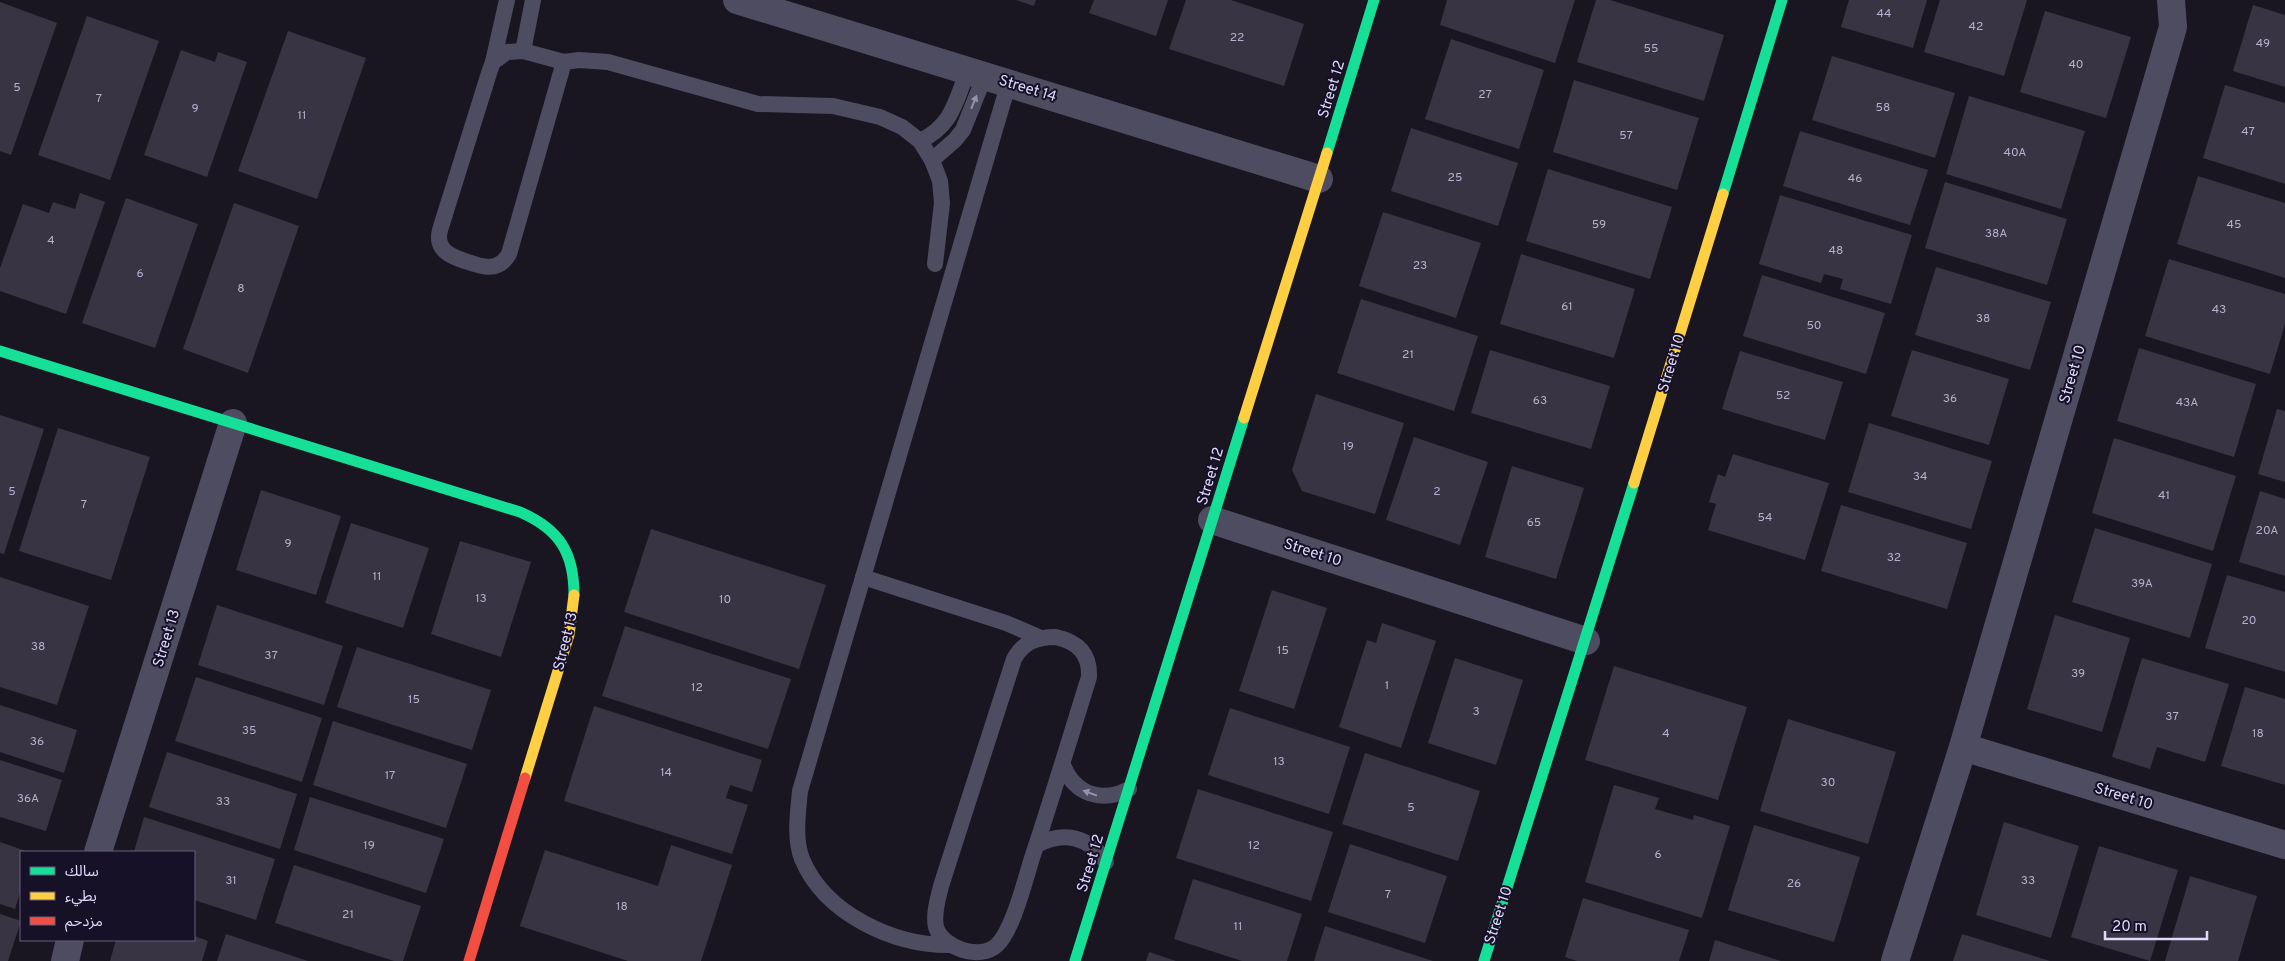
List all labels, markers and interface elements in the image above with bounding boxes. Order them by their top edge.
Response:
house number: 44 [1877,6,1891,22]
house number: 42 [1969,19,1983,35]
house number: 22 [1230,30,1244,46]
house number: 49 [2256,36,2270,52]
house number: 55 [1644,41,1658,57]
house number: 40 [2068,57,2084,73]
street label: Street 12 [1315,58,1350,121]
street label: Street 14 [996,72,1059,107]
house number: 5 [13,80,21,96]
house number: 27 [1478,87,1492,103]
house number: 7 [96,91,102,107]
one-way arrow [971,95,978,110]
house number: 58 [1876,100,1890,116]
house number: 9 [191,101,199,117]
house number: 11 [298,108,306,124]
house number: 47 [2241,124,2255,140]
house number: 57 [1619,128,1633,144]
house number: 40A [2004,145,2026,161]
house number: 25 [1448,170,1462,186]
house number: 46 [1848,171,1862,187]
house number: 59 [1592,217,1606,233]
house number: 45 [2227,217,2241,233]
house number: 38A [1985,226,2007,242]
house number: 4 [47,233,55,249]
house number: 48 [1829,243,1843,259]
house number: 23 [1413,258,1427,274]
house number: 6 [136,266,144,282]
house number: 8 [237,281,245,297]
house number: 61 [1561,299,1573,315]
house number: 43 [2212,302,2226,318]
house number: 38 [1976,311,1990,327]
house number: 50 [1806,318,1822,334]
street label: Street 10 [1655,332,1690,395]
street label: Street 10 [2056,343,2091,406]
house number: 21 [1402,347,1414,363]
house number: 52 [1776,388,1790,404]
house number: 36 [1943,391,1957,407]
house number: 63 [1533,393,1547,409]
house number: 43A [2176,395,2198,411]
house number: 19 [1342,439,1354,455]
street label: Street 12 [1194,445,1229,508]
house number: 34 [1913,469,1927,485]
house number: 5 [8,484,16,500]
house number: 2 [1433,484,1441,500]
house number: 41 [2158,488,2170,504]
house number: 7 [81,497,87,513]
house number: 54 [1757,510,1773,526]
house number: 65 [1527,515,1541,531]
house number: 20A [2256,523,2278,539]
street label: Street 10 [1281,535,1344,572]
house number: 9 [284,536,292,552]
house number: 32 [1887,550,1901,566]
house number: 11 [373,569,381,585]
house number: 39A [2131,576,2153,592]
house number: 13 [475,591,487,607]
house number: 10 [719,592,731,608]
street label: Street 13 [150,607,185,670]
street label: Street 13 [550,610,583,673]
house number: 20 [2241,613,2257,629]
house number: 38 [31,639,45,655]
house number: 15 [1277,643,1289,659]
house number: 37 [264,648,278,664]
house number: 39 [2071,666,2085,682]
house number: 1 [1385,678,1389,694]
house number: 12 [691,680,703,696]
house number: 15 [408,692,420,708]
house number: 3 [1472,704,1480,720]
house number: 37 [2165,709,2179,725]
house number: 35 [242,723,256,739]
house number: 4 [1662,726,1670,742]
house number: 18 [2252,726,2264,742]
house number: 36 [30,734,44,750]
house number: 13 [1273,754,1285,770]
house number: 14 [660,765,672,781]
house number: 17 [385,768,395,784]
house number: 30 [1821,775,1835,791]
street label: Street 10 [2092,780,2155,815]
one-way arrow [1083,789,1098,796]
house number: 36A [17,791,39,807]
house number: 33 [216,794,230,810]
house number: 5 [1407,800,1415,816]
street label: Street 12 [1074,832,1109,895]
house number: 19 [363,838,375,854]
house number: 12 [1248,838,1260,854]
house number: 6 [1654,847,1662,863]
legend [20,851,195,941]
text: سالك [65,863,99,882]
house number: 31 [225,873,237,889]
house number: 33 [2021,873,2035,889]
house number: 26 [1787,876,1801,892]
street label: Street 10 [1481,884,1518,947]
house number: 7 [1385,887,1391,903]
text: بطيء [65,888,97,907]
house number: 18 [616,899,628,915]
house number: 21 [342,907,354,923]
scale bar [2105,908,2208,940]
text: مزدحم [65,913,103,932]
text: 20 m [2112,918,2147,937]
house number: 11 [1234,919,1242,935]

